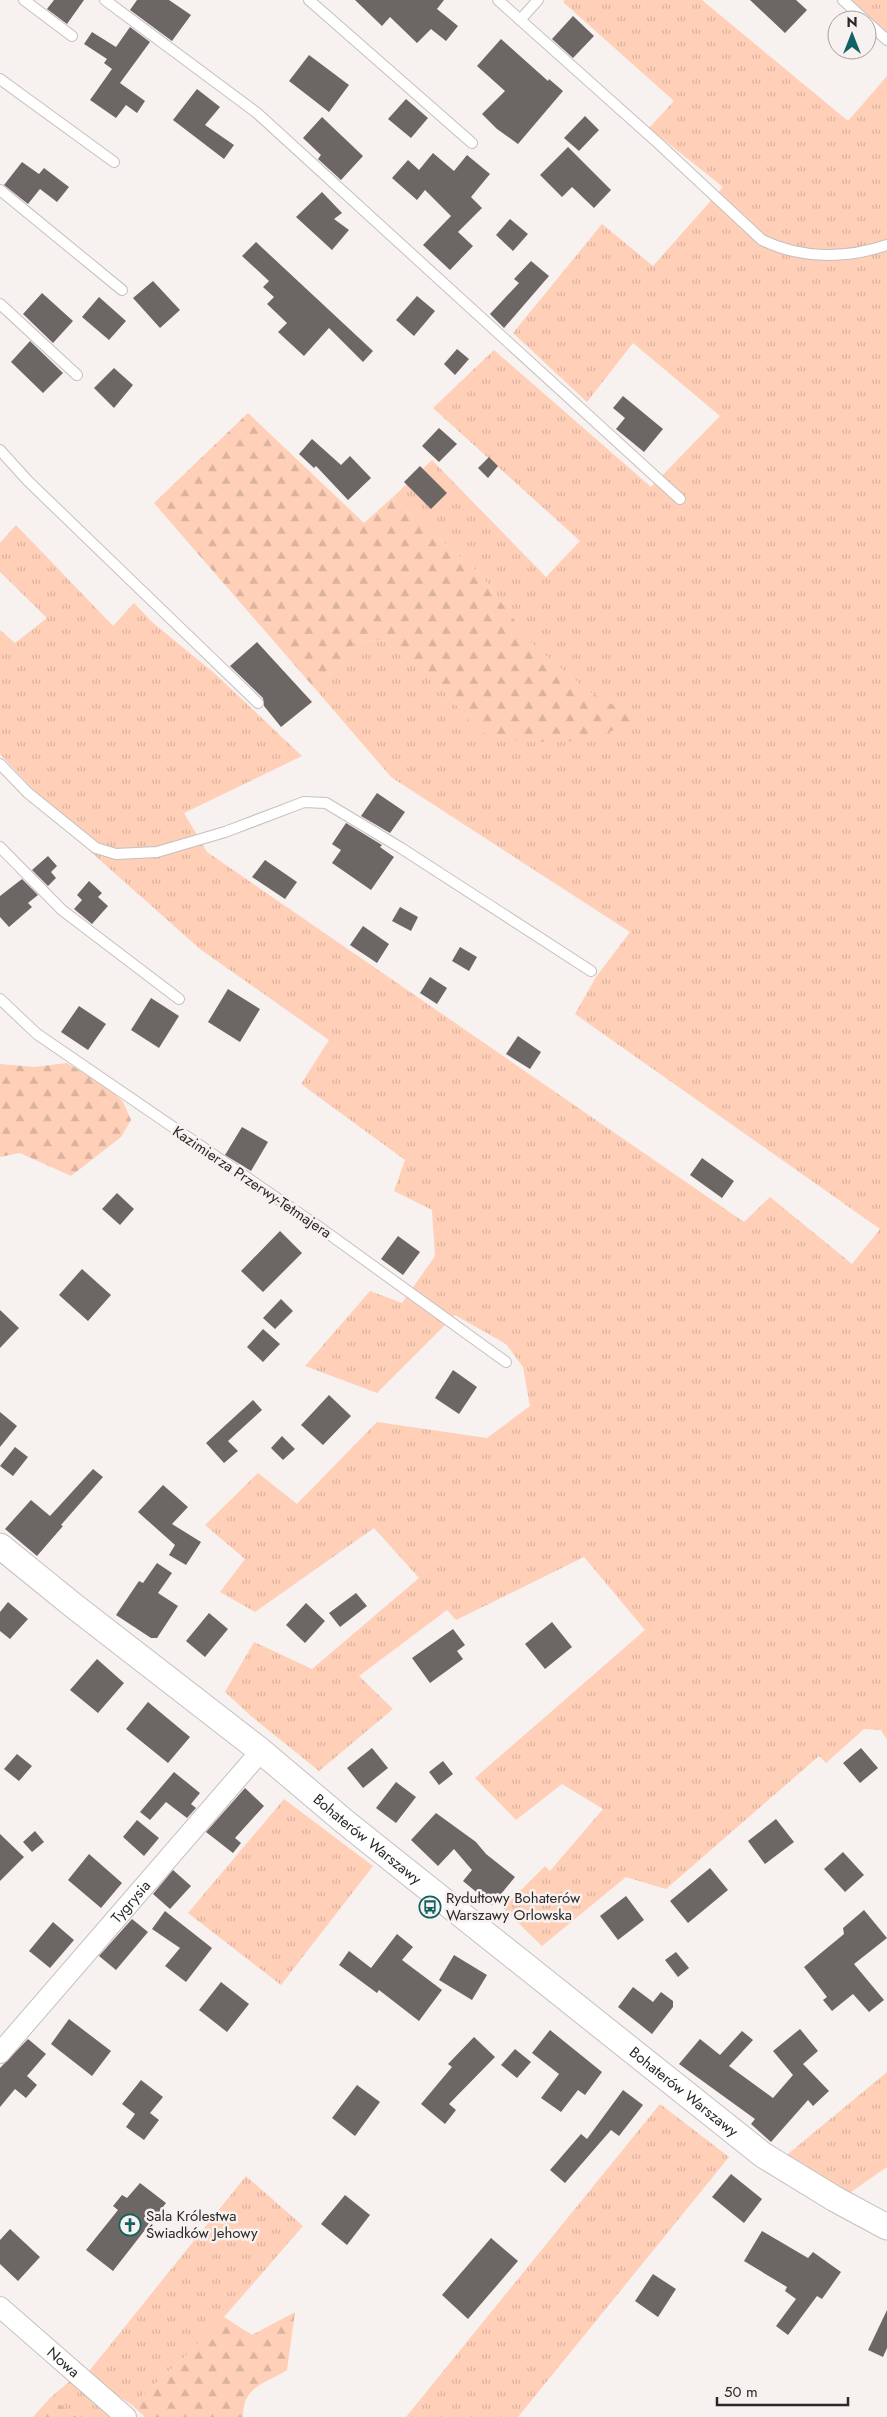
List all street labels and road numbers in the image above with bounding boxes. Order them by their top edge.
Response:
street label: Kazimierza Przerwy-Tetmajera [168,1120,336,1244]
street label: Bohaterów Warszawy [308,1789,426,1890]
street label: Tygrysia [106,1875,156,1928]
street label: Bohaterów Warszawy [625,2042,743,2142]
street label: Nowa [42,2342,84,2383]

